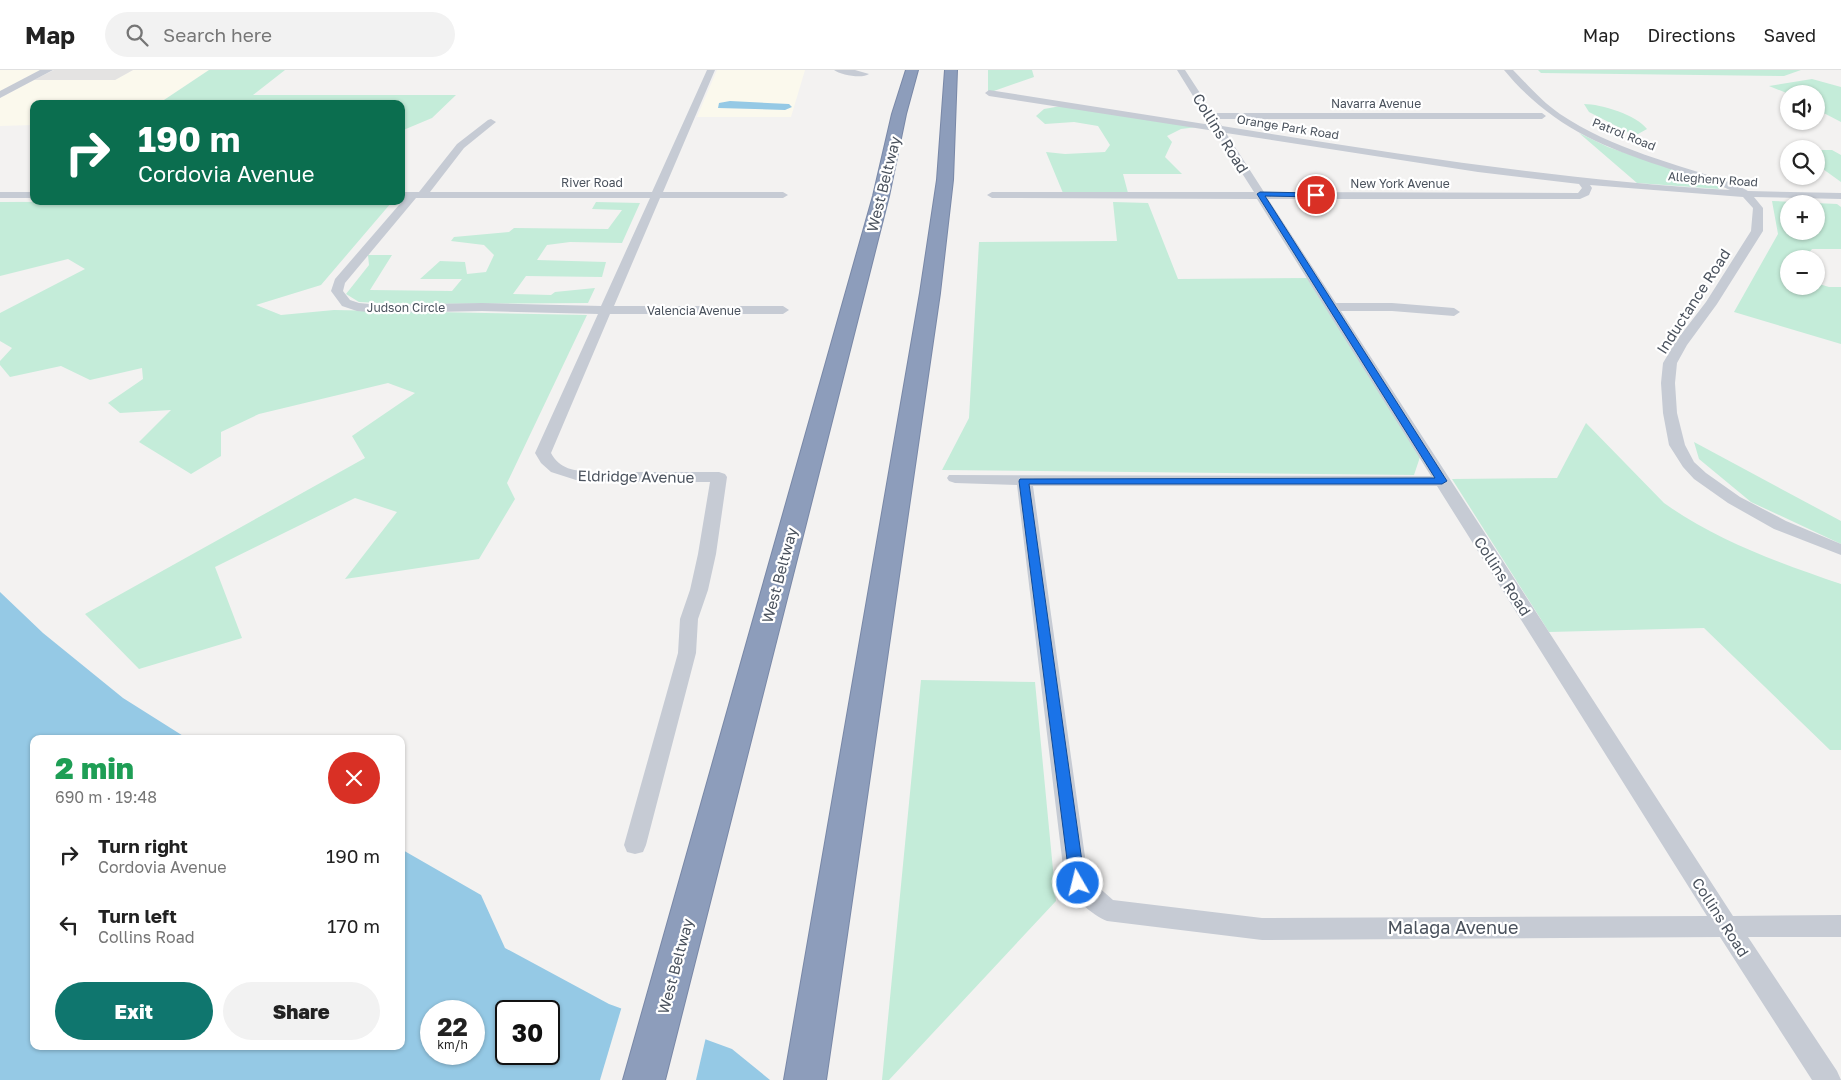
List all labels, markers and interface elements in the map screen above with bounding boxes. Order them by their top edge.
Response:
search box [105,12,455,57]
text: Map [25,20,75,49]
icon: search [123,21,151,49]
text: Search here [163,23,272,46]
text: Map [1583,24,1619,46]
text: Directions [1647,24,1735,46]
text: Saved [1763,24,1816,46]
map controls [1780,85,1825,295]
button: sound [1780,85,1825,130]
street label: Collins Road [1189,90,1253,176]
street label: Navarra Avenue [1331,96,1421,111]
street label: Orange Park Road [1236,112,1340,142]
street label: Patrol Road [1590,114,1658,154]
text: 190 m [138,118,240,160]
icon: right [55,120,120,185]
street label: West Beltway [862,134,904,234]
button: search [1780,140,1825,185]
text: Cordovia Avenue [138,160,315,187]
street label: Allegheny Road [1667,168,1759,190]
pin [1295,174,1337,216]
street label: River Road [561,175,623,190]
street label: New York Avenue [1350,176,1450,191]
icon: arrive [1302,181,1330,209]
button: + [1780,195,1825,240]
street label: Inductance Road [1652,245,1734,357]
button: − [1780,250,1825,295]
street label: Judson Circle [367,300,445,315]
street label: Valencia Avenue [647,303,741,318]
street label: Eldridge Avenue [577,466,695,486]
street label: West Beltway [758,525,801,625]
street label: Collins Road [1471,533,1535,619]
text: 2 min [55,750,134,786]
button: close [328,752,380,804]
text: 690 m · 19:48 [55,787,157,807]
text: Turn right [98,834,188,857]
icon: right [55,841,83,869]
text: 190 m [326,844,380,867]
position arrow [1051,856,1103,908]
text: Cordovia Avenue [98,857,226,877]
street label: Collins Road [1689,874,1753,960]
text: Turn left [98,904,177,927]
icon: left [55,911,83,939]
text: 170 m [327,914,380,937]
street label: West Beltway [654,916,697,1016]
street label: Malaga Avenue [1388,916,1518,938]
text: Collins Road [98,927,195,947]
button: Exit [55,982,213,1040]
button: Share [223,982,380,1040]
speed limit sign: 30 [495,1000,560,1065]
text: 22 [437,1011,468,1042]
text: km/h [437,1037,468,1052]

